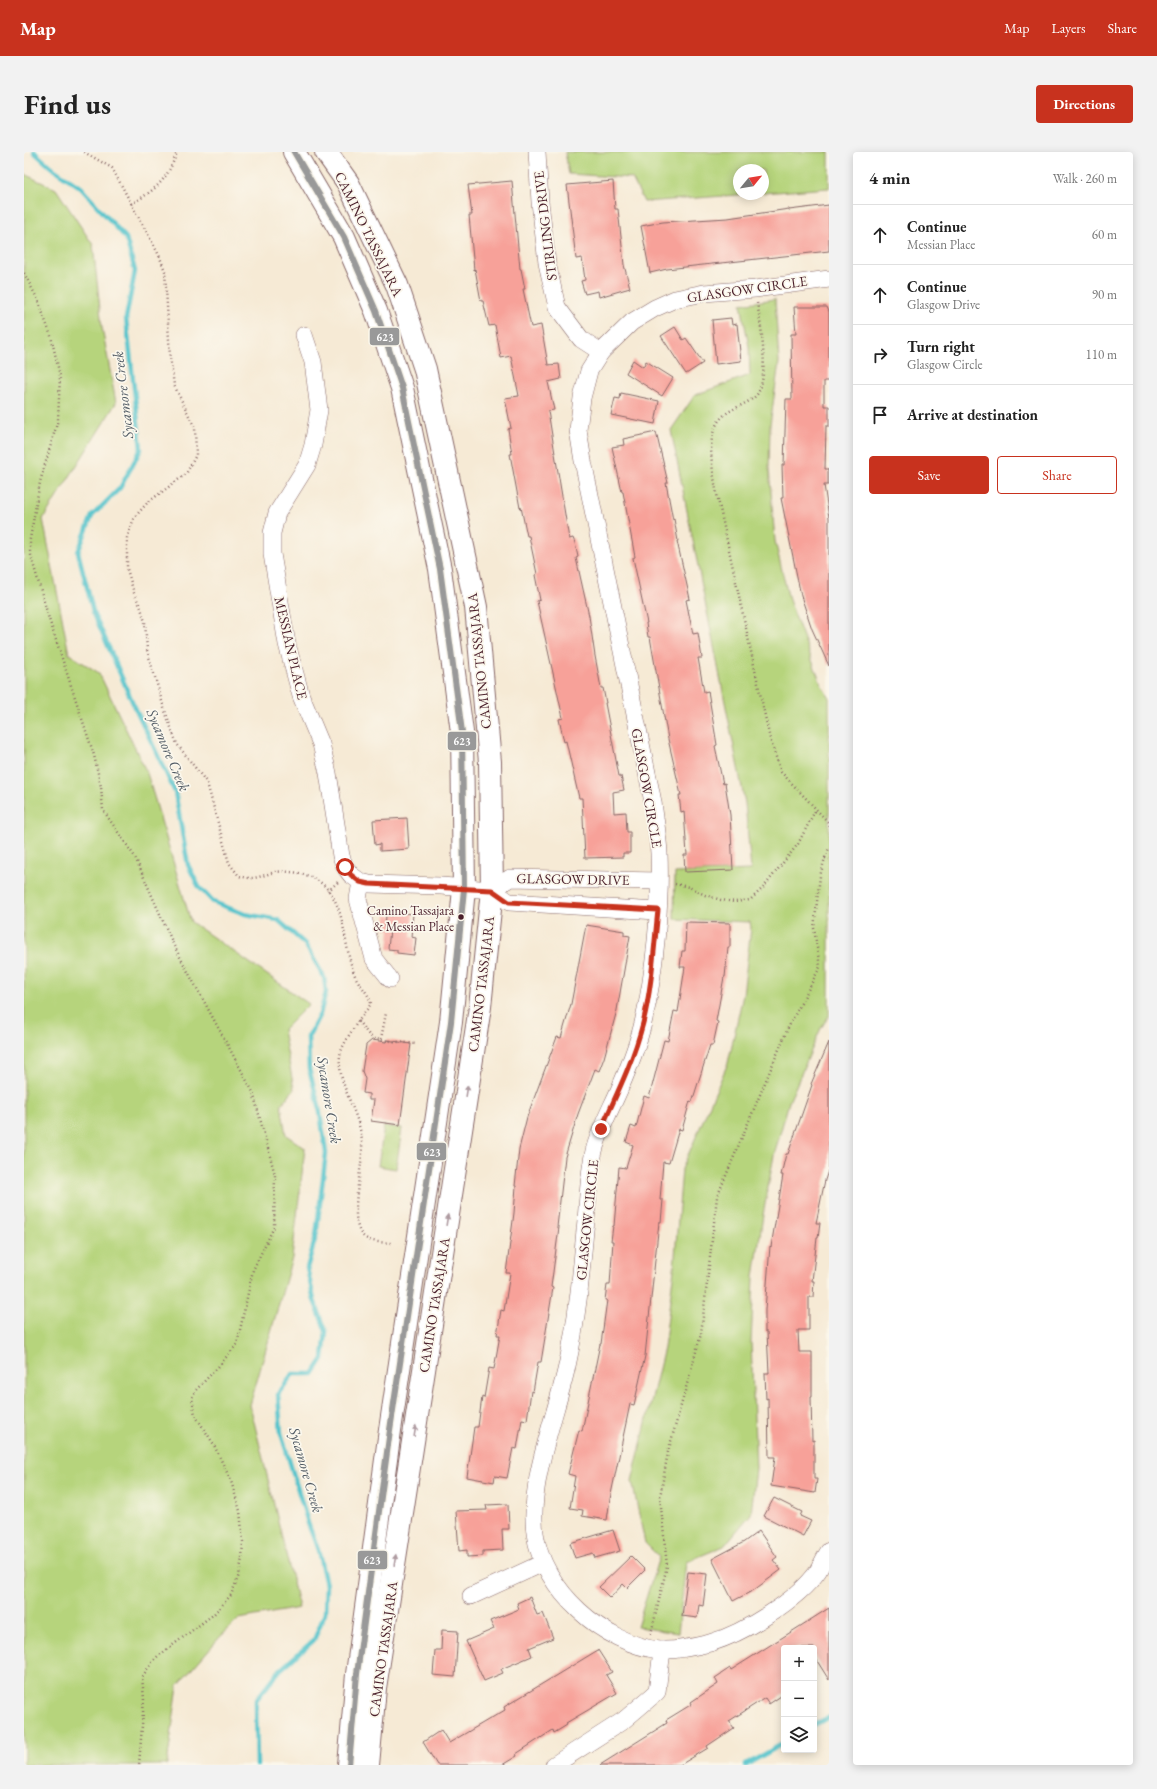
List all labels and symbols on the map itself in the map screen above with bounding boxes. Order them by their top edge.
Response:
north arrow [733,164,769,200]
street label: CAMINO TASSAJARA [331,169,407,300]
street label: STIRLING DRIVE [529,170,561,282]
street label: GLASGOW CIRCLE [686,272,808,306]
line badge: 623 [369,327,400,346]
text: 623 [376,330,394,344]
water label: Sycamore Creek [108,350,137,441]
street label: CAMINO TASSAJARA [463,592,495,730]
street label: MESSIAN PLACE [270,595,312,701]
water label: Sycamore Creek [142,705,194,794]
street label: GLASGOW CIRCLE [628,727,666,849]
line badge: 623 [447,731,477,751]
text: 623 [453,734,471,748]
route start [336,858,354,876]
street label: GLASGOW DRIVE [516,869,630,889]
place label: Camino Tassajara & Messian Place [367,902,455,935]
marker: Camino Tassajara & Messian Place [456,912,466,922]
street label: CAMINO TASSAJARA [464,915,498,1053]
water label: Sycamore Creek [313,1054,346,1145]
one-way arrow [464,1085,470,1097]
route end [592,1120,610,1138]
line badge: 623 [416,1142,447,1161]
text: 623 [423,1145,441,1159]
street label: GLASGOW CIRCLE [572,1159,602,1281]
one-way arrow [444,1214,450,1226]
street label: CAMINO TASSAJARA [414,1236,454,1374]
water label: Sycamore Creek [285,1424,328,1515]
one-way arrow [412,1425,418,1437]
line badge: 623 [357,1550,388,1570]
text: 623 [363,1553,381,1567]
one-way arrow [392,1554,398,1566]
street label: CAMINO TASSAJARA [365,1580,401,1718]

